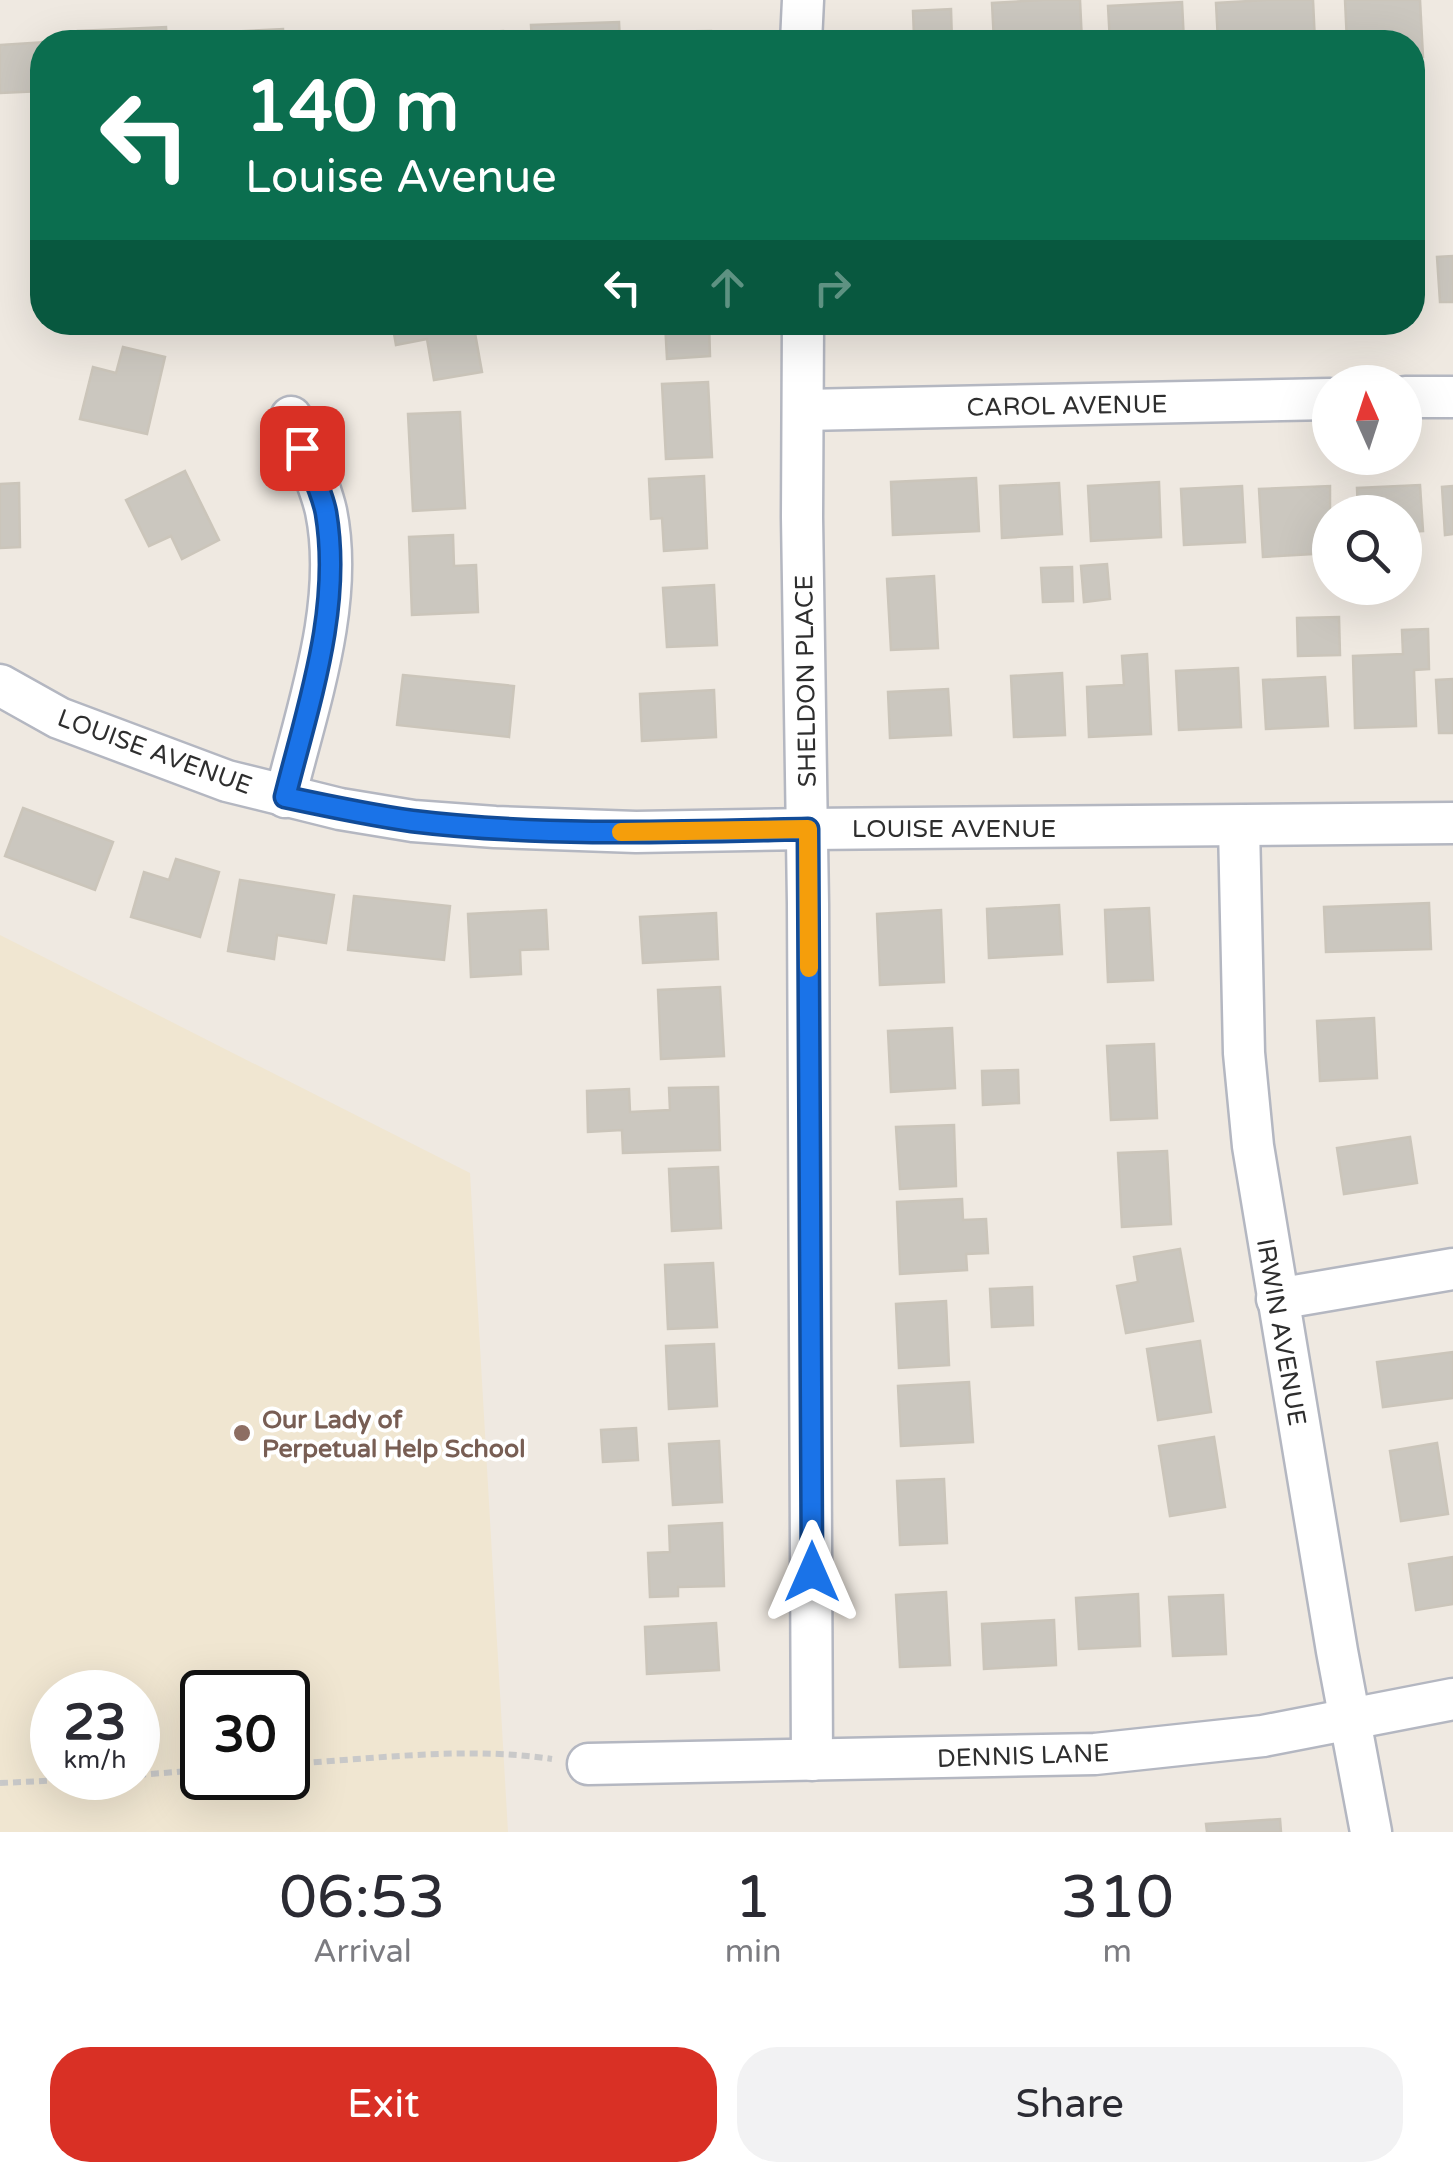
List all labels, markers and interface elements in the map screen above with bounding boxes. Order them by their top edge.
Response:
text: 140 m [245,66,459,150]
icon: left [80,70,210,200]
text: Louise Avenue [245,151,557,205]
icon: left [595,260,650,315]
icon: ahead [700,260,755,315]
icon: right [805,260,860,315]
north arrow [1312,365,1422,475]
map controls [1312,365,1422,605]
street label: CAROL AVENUE [966,389,1168,423]
pin [260,406,345,491]
icon: arrive [275,421,330,476]
button: search [1312,495,1422,605]
street label: SHELDON PLACE [789,574,823,788]
street label: LOUISE AVENUE [53,703,256,801]
street label: LOUISE AVENUE [852,814,1056,844]
street label: IRWIN AVENUE [1250,1236,1312,1428]
place label: Our Lady of Perpetual Help School [262,1405,525,1464]
marker: Our Lady of Perpetual Help School [231,1422,253,1444]
position arrow [760,1520,864,1624]
speed limit sign: 30 [180,1670,310,1800]
text: 23 [64,1693,126,1753]
street label: DENNIS LANE [936,1738,1110,1774]
text: km/h [64,1745,126,1775]
text: 06:53 [279,1862,446,1934]
text: 1 [734,1862,772,1934]
text: 310 [1061,1862,1174,1934]
text: Arrival [313,1933,412,1971]
text: min [725,1933,782,1971]
text: m [1103,1933,1132,1971]
button: Exit [50,2047,717,2162]
button: Share [737,2047,1403,2162]

